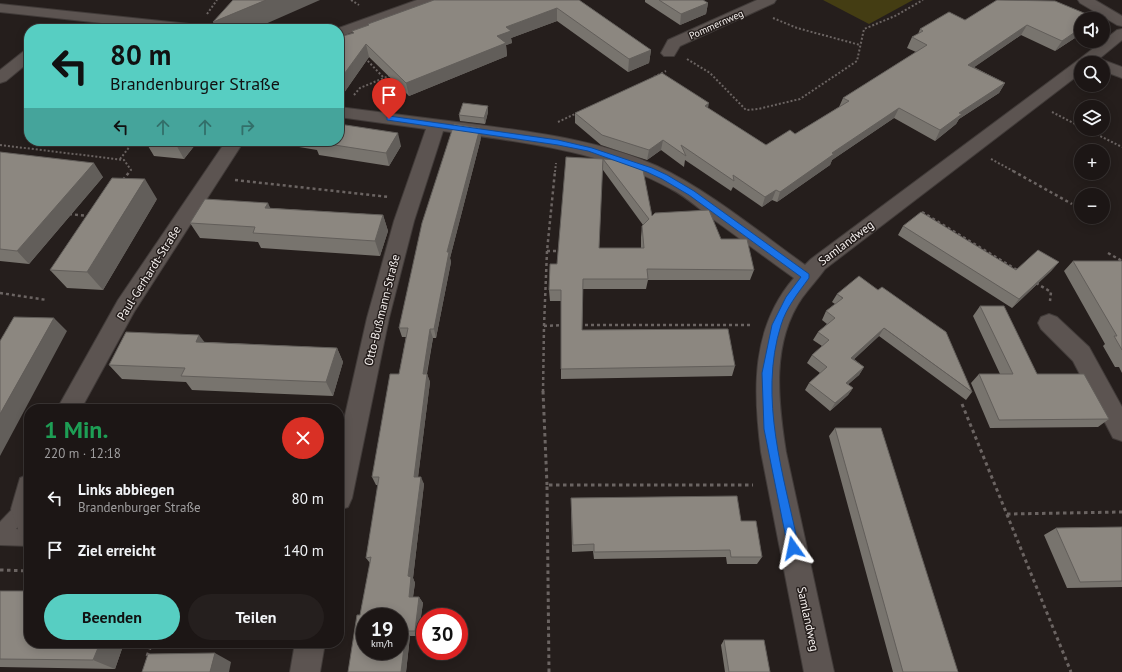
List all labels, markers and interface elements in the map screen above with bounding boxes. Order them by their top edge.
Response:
street label: Pommernweg [687,7,746,42]
map controls [1074,12,1110,224]
button: sound [1074,12,1110,48]
text: 80 m [110,36,171,73]
icon: left [44,40,96,92]
button: search [1074,56,1110,92]
text: Brandenburger Straße [110,72,280,95]
pin [372,78,406,119]
icon: arrive [378,84,400,106]
button: layers [1074,100,1110,136]
icon: left [110,116,132,138]
icon: ahead [152,116,174,138]
icon: ahead [194,116,216,138]
icon: right [236,116,258,138]
button: + [1074,144,1110,180]
button: − [1074,188,1110,224]
street label: Samlandweg [815,217,876,268]
street label: Paul-Gerhardt-Straße [113,223,184,323]
street label: Otto-Bußmann-Straße [360,253,403,367]
text: 1 Min. [44,414,108,445]
button: close [282,417,324,459]
text: 220 m · 12:18 [44,445,121,462]
text: Links abbiegen [78,480,174,499]
icon: left [44,487,66,509]
text: 80 m [291,489,324,508]
text: Brandenburger Straße [78,499,201,516]
position arrow [772,527,814,569]
icon: arrive [44,539,66,561]
text: Ziel erreicht [78,541,156,560]
text: 140 m [283,541,324,560]
street label: Samlandweg [794,585,823,653]
button: Beenden [44,594,180,640]
button: Teilen [188,594,324,640]
speed limit sign: 30 [416,608,468,660]
text: 19 [371,616,393,642]
text: km/h [371,637,393,650]

